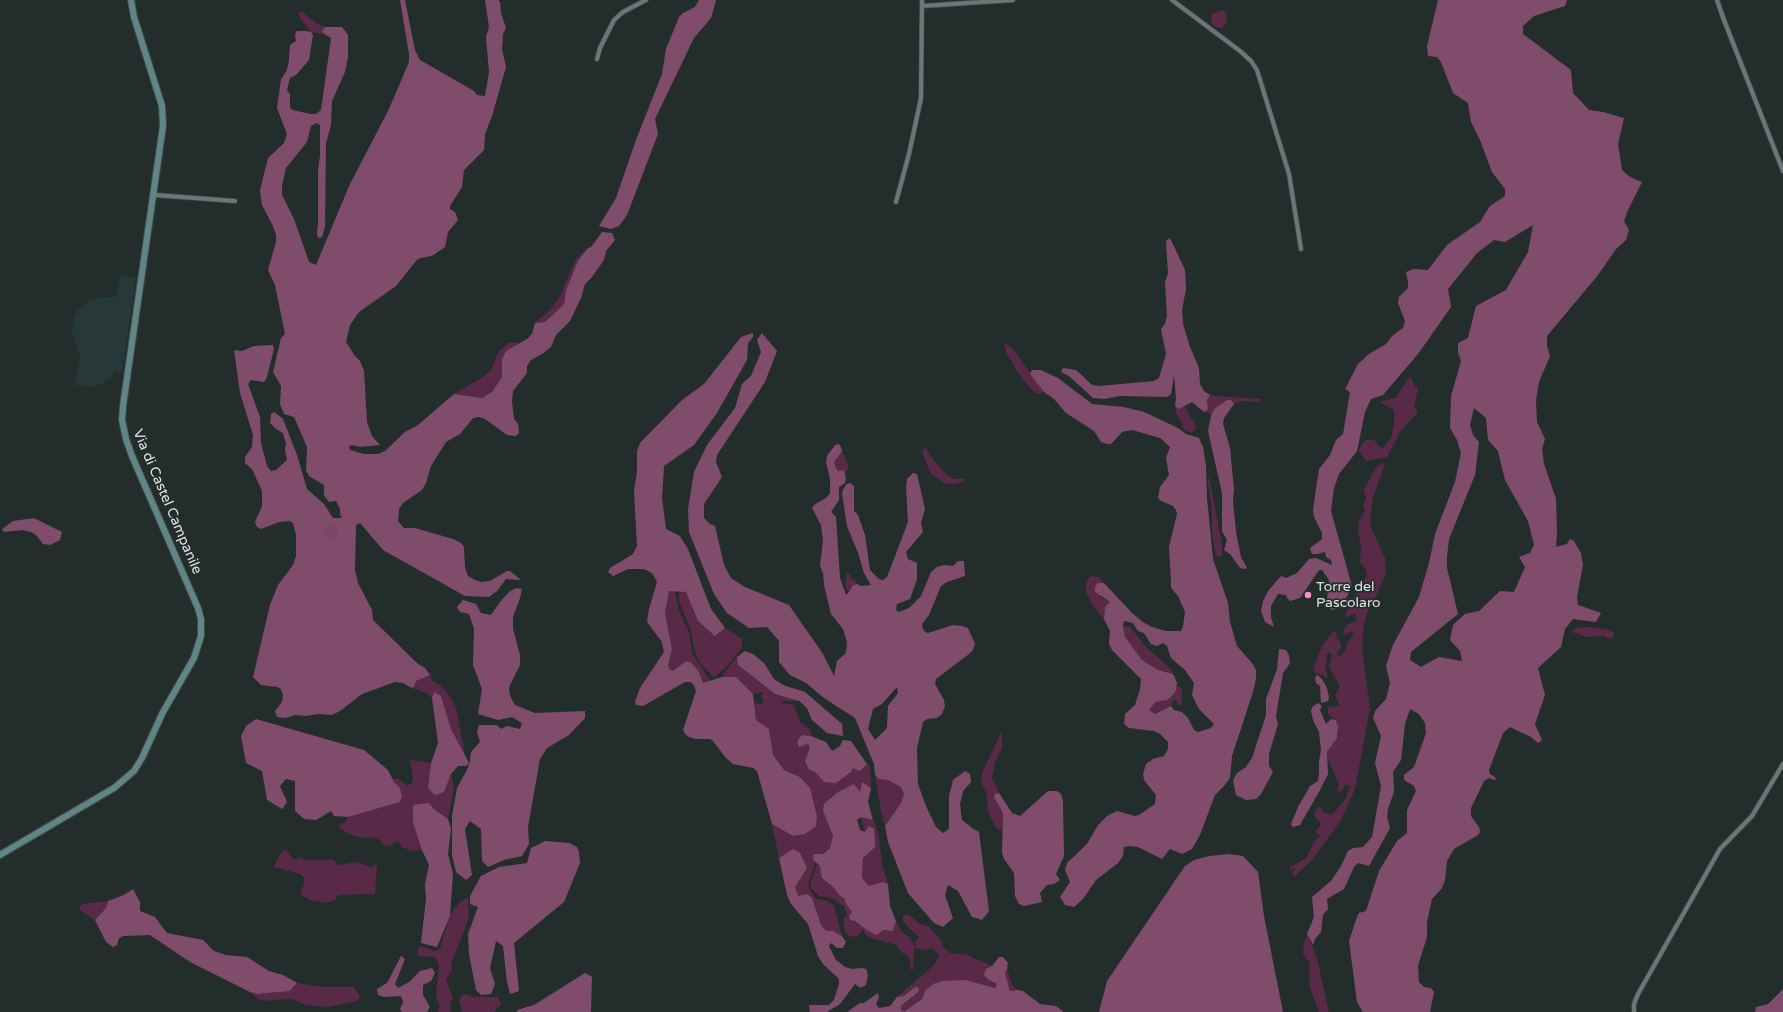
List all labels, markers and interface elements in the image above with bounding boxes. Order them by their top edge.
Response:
street label: Via di Castel Campanile [129,427,205,577]
place label: Torre del Pascolaro [1316,579,1381,612]
marker: Torre del Pascolaro [1303,590,1313,600]

